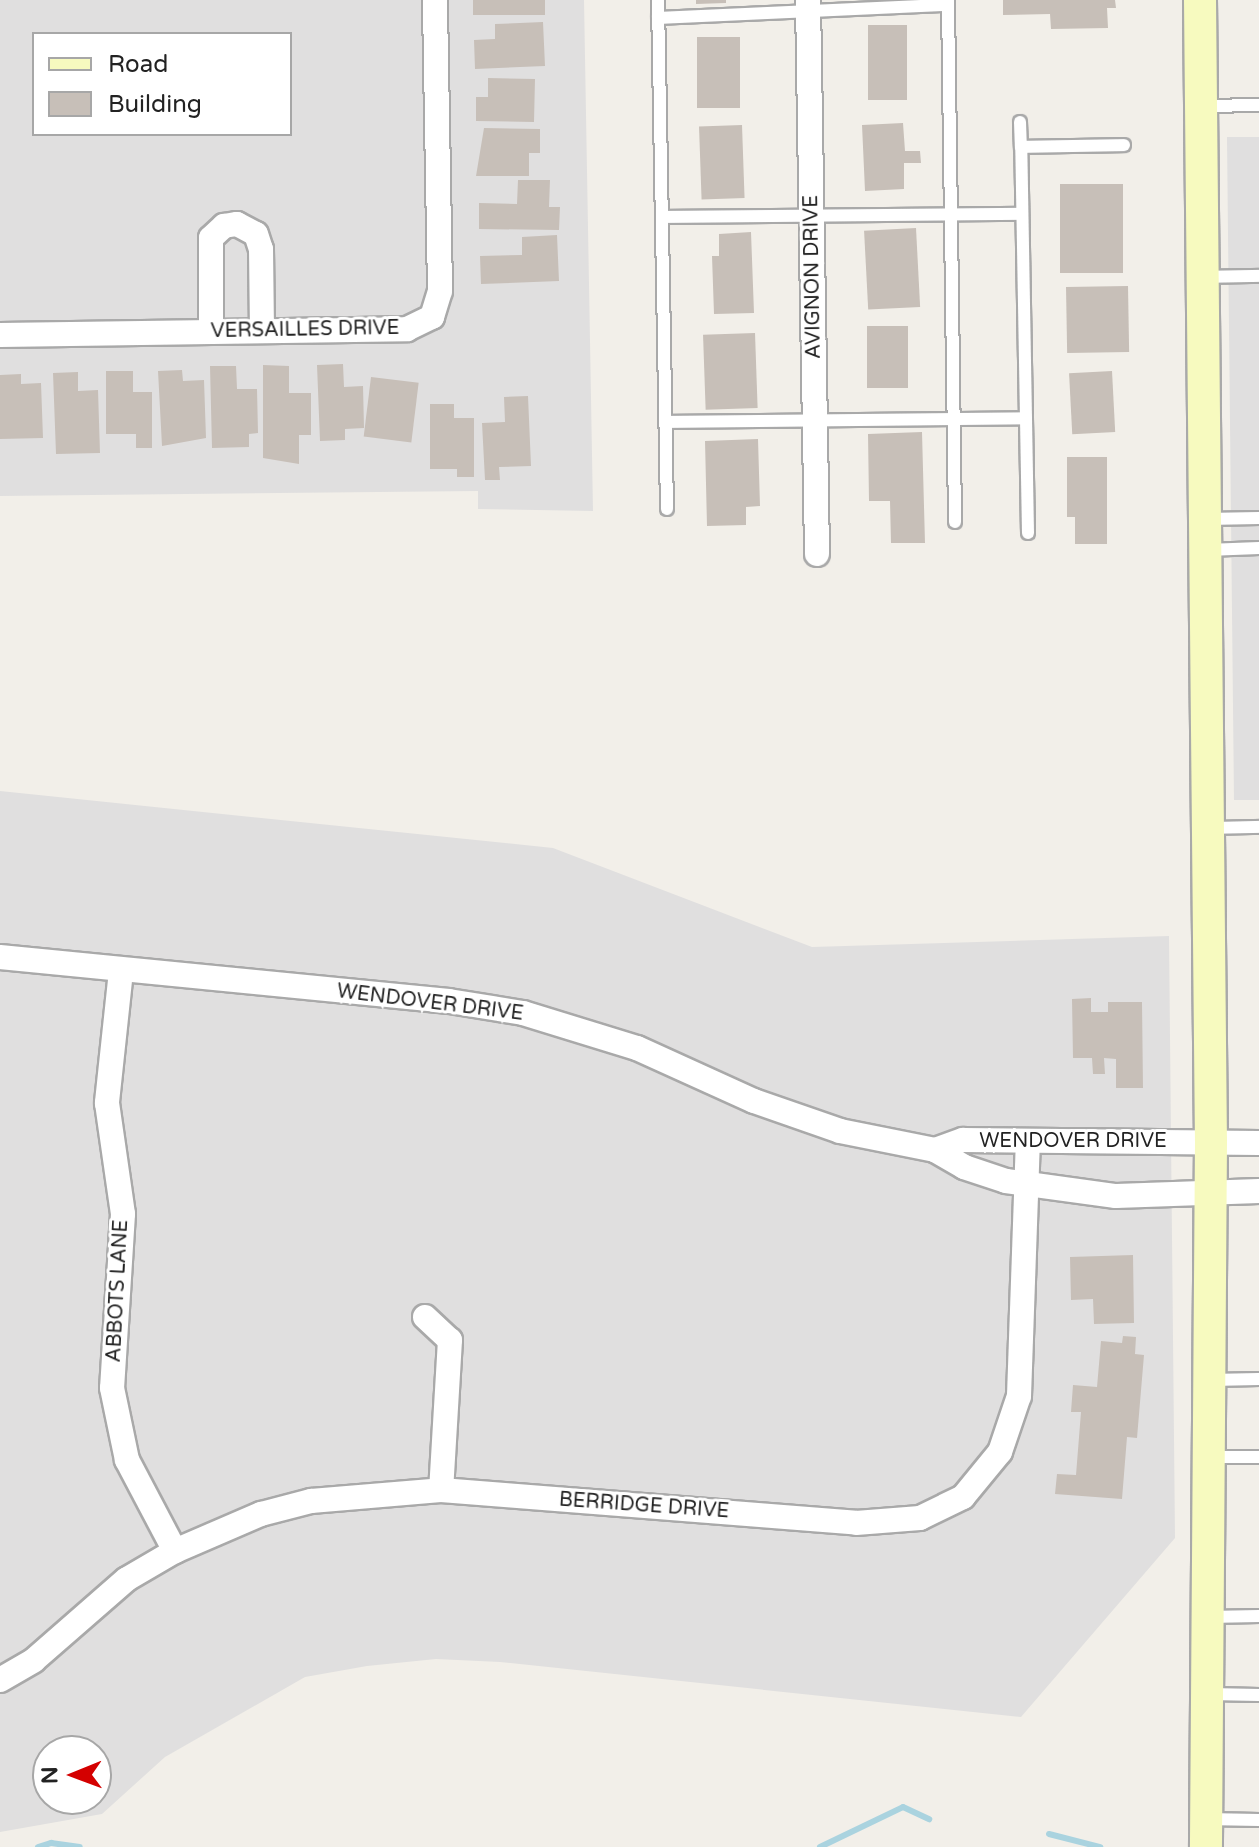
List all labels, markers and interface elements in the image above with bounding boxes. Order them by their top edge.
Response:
legend [32,32,292,136]
text: Road [108,50,168,79]
text: Building [108,90,202,119]
street label: AVIGNON DRIVE [800,195,826,359]
street label: VERSAILLES DRIVE [210,316,400,344]
street label: WENDOVER DRIVE [335,980,525,1026]
street label: WENDOVER DRIVE [979,1129,1167,1153]
street label: ABBOTS LANE [102,1219,134,1363]
street label: BERRIDGE DRIVE [558,1488,730,1524]
north arrow [32,1735,112,1815]
text: N [37,1766,63,1784]

